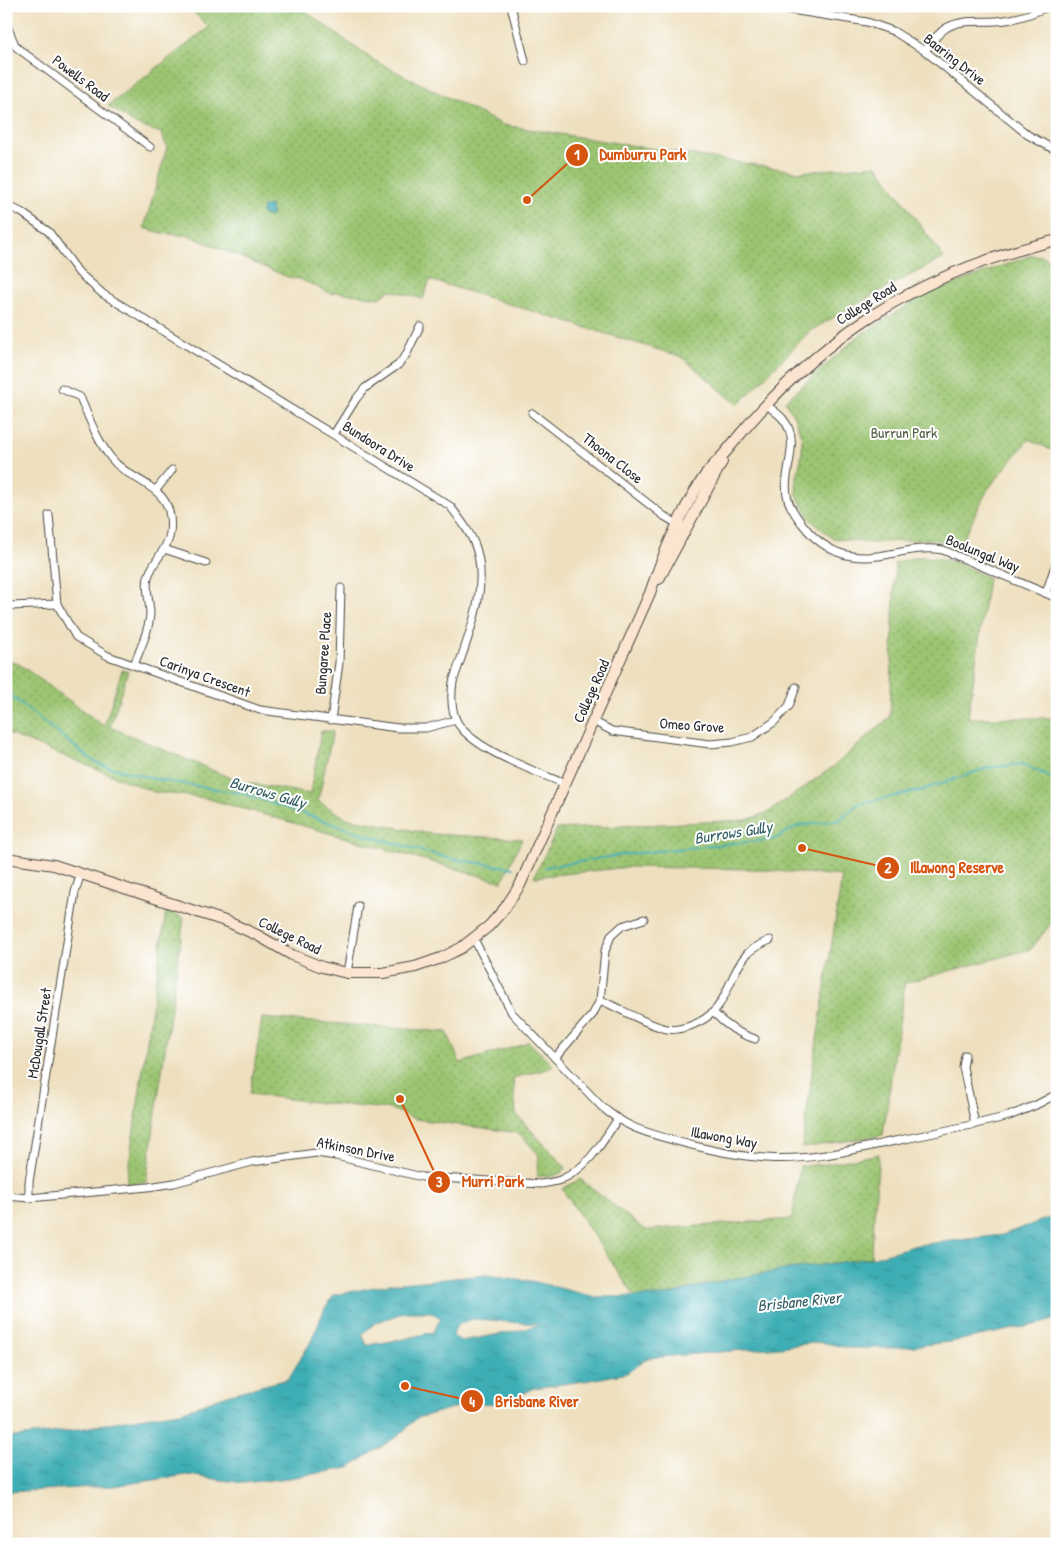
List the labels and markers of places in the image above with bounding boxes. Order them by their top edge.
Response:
callout: Dumburru Park [565,139,697,170]
callout: Illawong Reserve [876,852,1014,883]
callout: Murri Park [427,1166,534,1197]
callout: Brisbane River [460,1386,589,1417]

